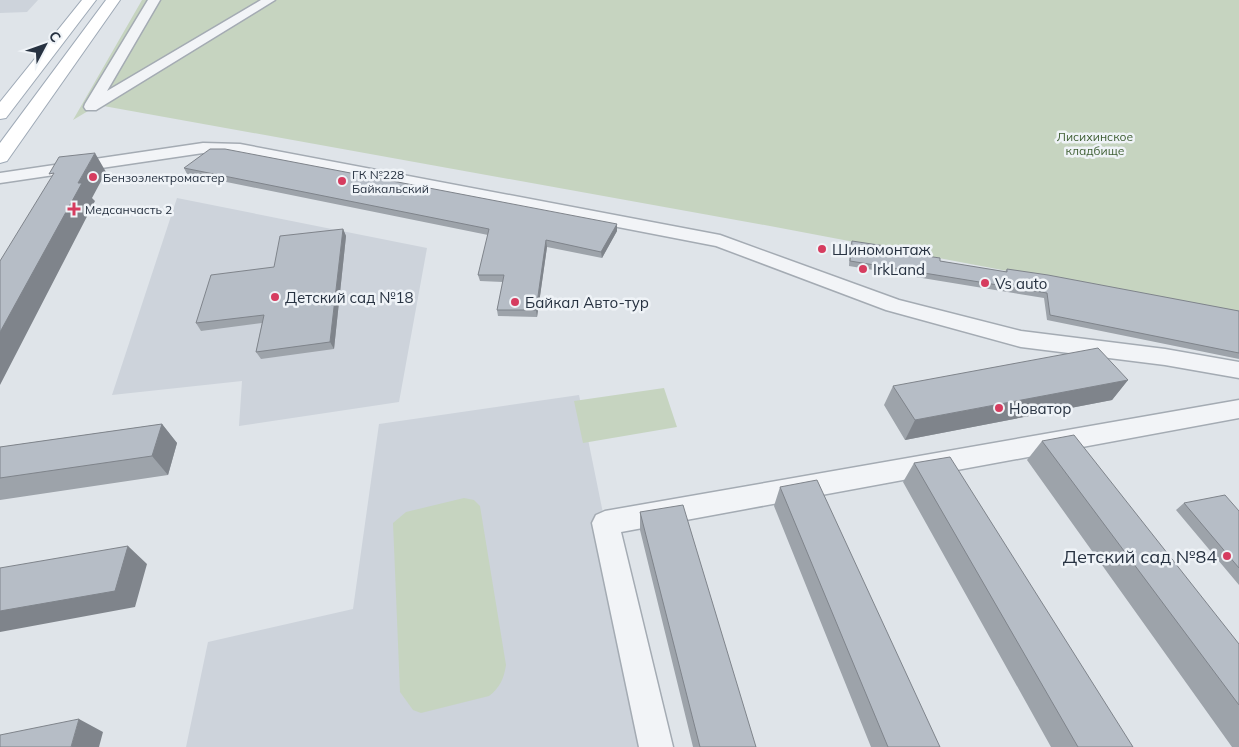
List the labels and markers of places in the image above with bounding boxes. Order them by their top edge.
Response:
place label: ГК №228 Байкальский [352,167,429,196]
place label: Бензоэлектромастер [103,170,225,185]
marker: Бензоэлектромастер [87,171,99,183]
marker: ГК №228 Байкальский [336,175,348,187]
marker: Медсанчасть 2 [67,202,81,216]
place label: Медсанчасть 2 [85,202,172,217]
place label: Шиномонтаж [832,240,932,259]
marker: Шиномонтаж [816,243,828,255]
place label: IrkLand [873,260,925,279]
marker: IrkLand [857,263,869,275]
place label: Vs auto [995,274,1047,293]
marker: Vs auto [979,277,991,289]
place label: Детский сад №18 [285,288,414,307]
marker: Детский сад №18 [269,291,281,303]
place label: Байкал Авто-тур [525,293,649,312]
marker: Байкал Авто-тур [509,296,521,308]
place label: Новатор [1009,399,1071,418]
marker: Новатор [993,402,1005,414]
place label: Детский сад №84 [1063,545,1217,568]
marker: Детский сад №84 [1221,550,1233,562]

